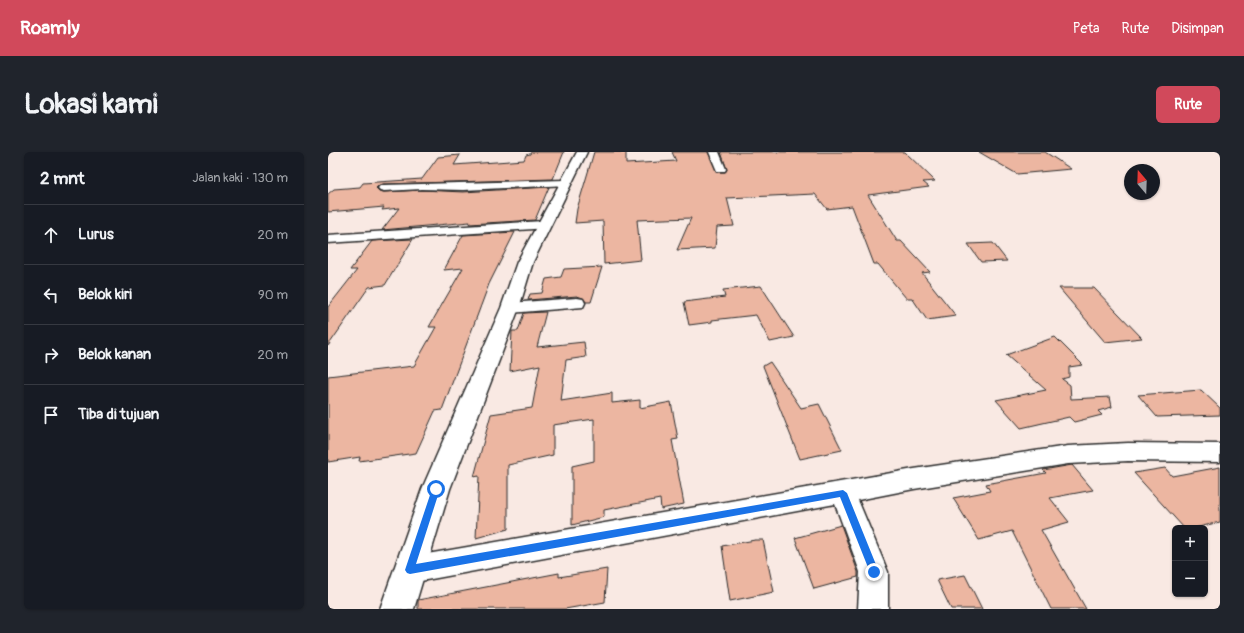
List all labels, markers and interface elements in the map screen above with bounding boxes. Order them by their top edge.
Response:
text: Roamly [20,16,80,40]
text: Peta [1073,20,1100,37]
text: Rute [1122,20,1149,37]
text: Disimpan [1171,20,1224,37]
button: Rute [1156,86,1220,123]
text: Lokasi kami [24,87,158,122]
north arrow [1124,164,1160,200]
text: 2 mnt [40,168,85,189]
text: Jalan kaki · 130 m [192,170,288,186]
icon: ahead [40,224,62,246]
text: Lurus [78,225,114,244]
text: 20 m [257,227,288,243]
icon: left [40,284,62,306]
text: Belok kiri [78,285,132,304]
text: 90 m [258,287,288,303]
icon: right [40,344,62,366]
text: Belok kanan [78,345,151,364]
text: 20 m [257,347,288,363]
icon: arrive [40,404,62,426]
text: Tiba di tujuan [78,405,159,424]
route start [427,480,445,498]
map controls [1172,525,1208,597]
button: + [1172,525,1208,561]
button: − [1172,561,1208,597]
route end [865,563,883,581]

